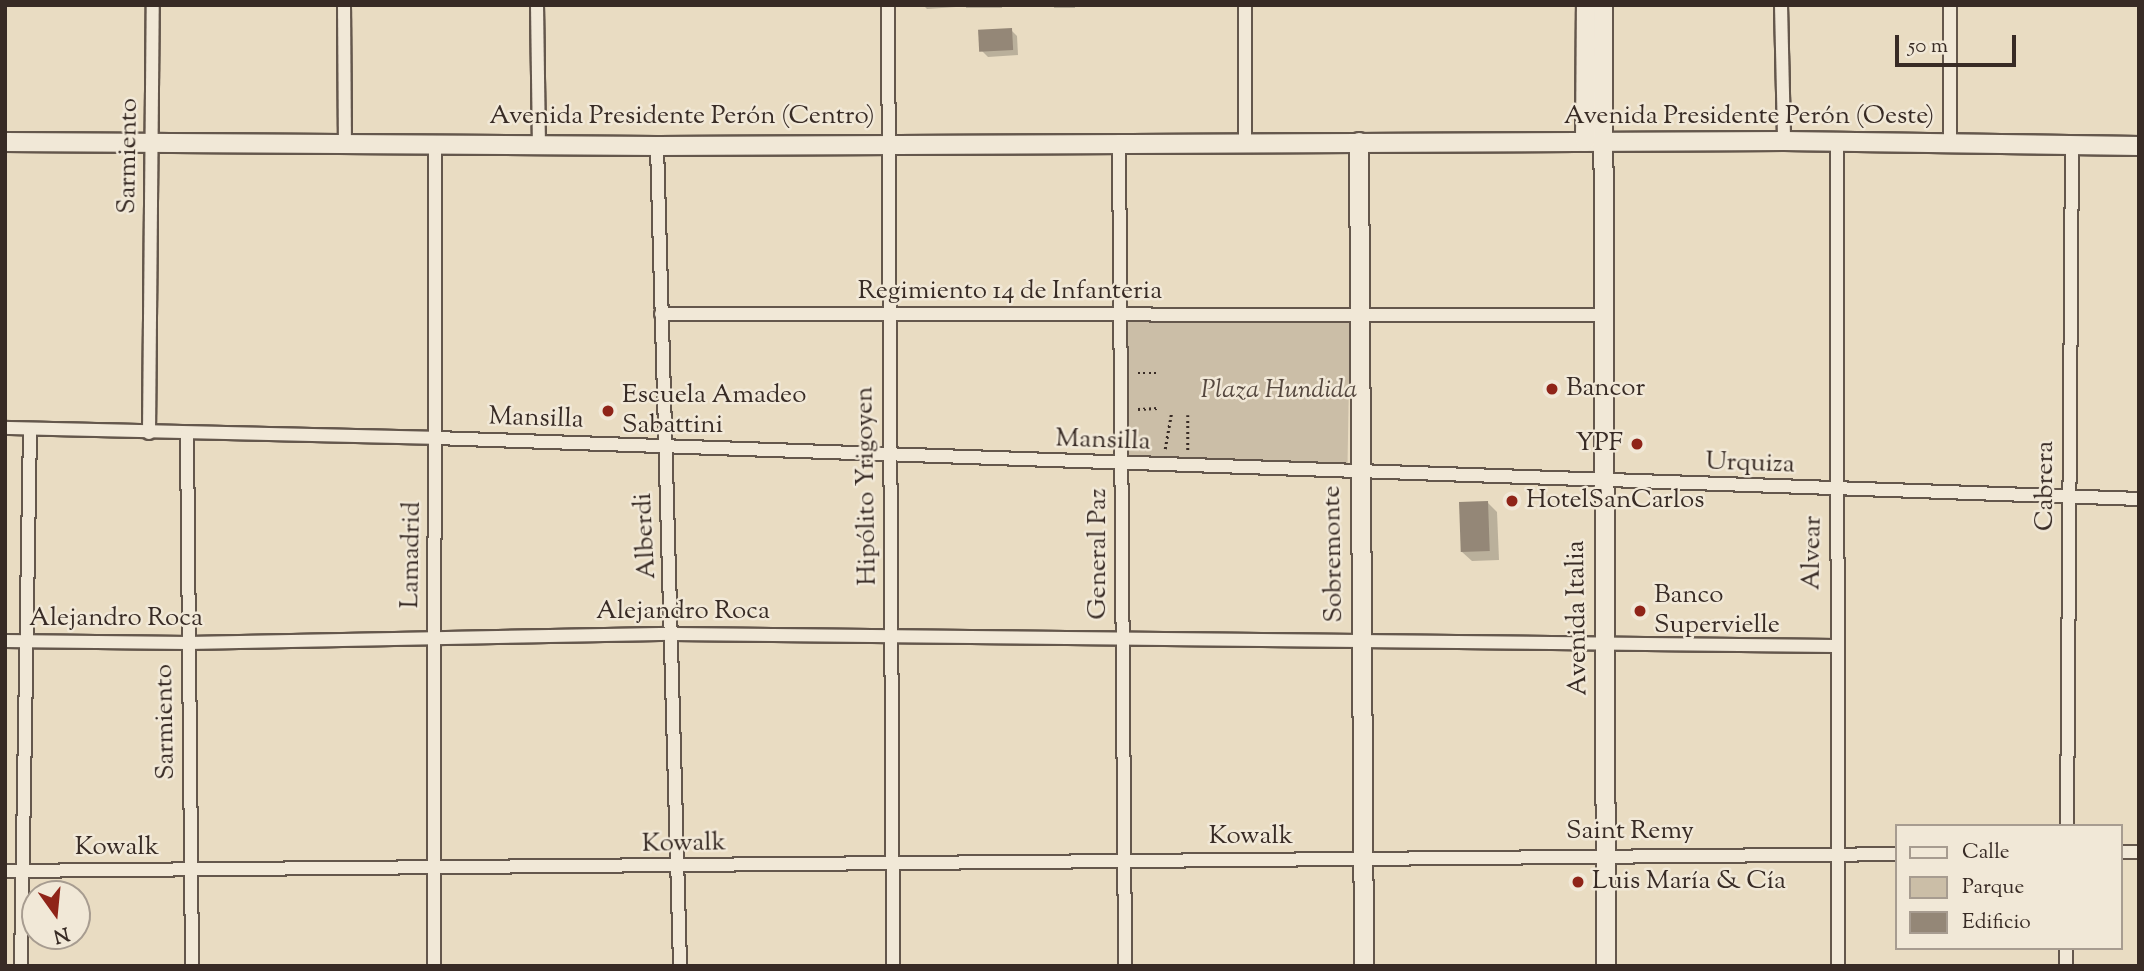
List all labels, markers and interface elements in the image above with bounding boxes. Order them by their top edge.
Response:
scale bar [1899,21,2020,65]
text: 50 m [1908,32,1948,62]
street label: Sarmiento [112,98,146,214]
street label: Avenida Presidente Perón (Centro) [489,101,875,133]
street label: Avenida Presidente Perón (Oeste) [1564,101,1934,133]
street label: Regimiento 14 de Infanteria [858,276,1162,308]
place label: Bancor [1566,373,1645,405]
park label: Plaza Hundida [1201,375,1357,407]
place label: Escuela Amadeo Sabattini [622,380,806,442]
marker: Bancor [1544,381,1560,397]
street label: Hipólito Yrigoyen [850,386,884,586]
street label: Mansilla [488,402,584,436]
marker: Escuela Amadeo Sabattini [600,403,616,419]
street label: Mansilla [1055,424,1151,458]
place label: YPF [1575,428,1623,460]
marker: YPF [1629,436,1645,452]
street label: Cabrera [2030,441,2062,531]
street label: Urquiza [1705,447,1795,481]
street label: Sobremonte [1317,485,1351,623]
place label: HotelSanCarlos [1526,485,1704,517]
street label: General Paz [1083,488,1115,620]
street label: Alberdi [628,492,664,580]
marker: HotelSanCarlos [1504,493,1520,509]
street label: Lamadrid [395,501,429,609]
street label: Alvear [1797,516,1829,590]
street label: Avenida Italia [1561,540,1595,696]
place label: Banco Supervielle [1654,580,1780,642]
street label: Alejandro Roca [596,596,770,628]
street label: Alejandro Roca [29,603,203,635]
marker: Banco Supervielle [1632,603,1648,619]
street label: Sarmiento [149,664,183,780]
street label: Saint Remy [1566,816,1694,848]
street label: Kowalk [1209,821,1293,853]
legend [1896,824,2123,950]
street label: Kowalk [642,828,726,860]
street label: Kowalk [75,832,159,864]
text: Calle [1962,838,2010,868]
place label: Luis María & Cía [1592,866,1786,898]
text: Parque [1962,873,2024,903]
marker: Luis María & Cía [1570,874,1586,890]
north arrow [21,880,91,950]
text: Edificio [1962,908,2031,938]
text: N [50,919,72,949]

